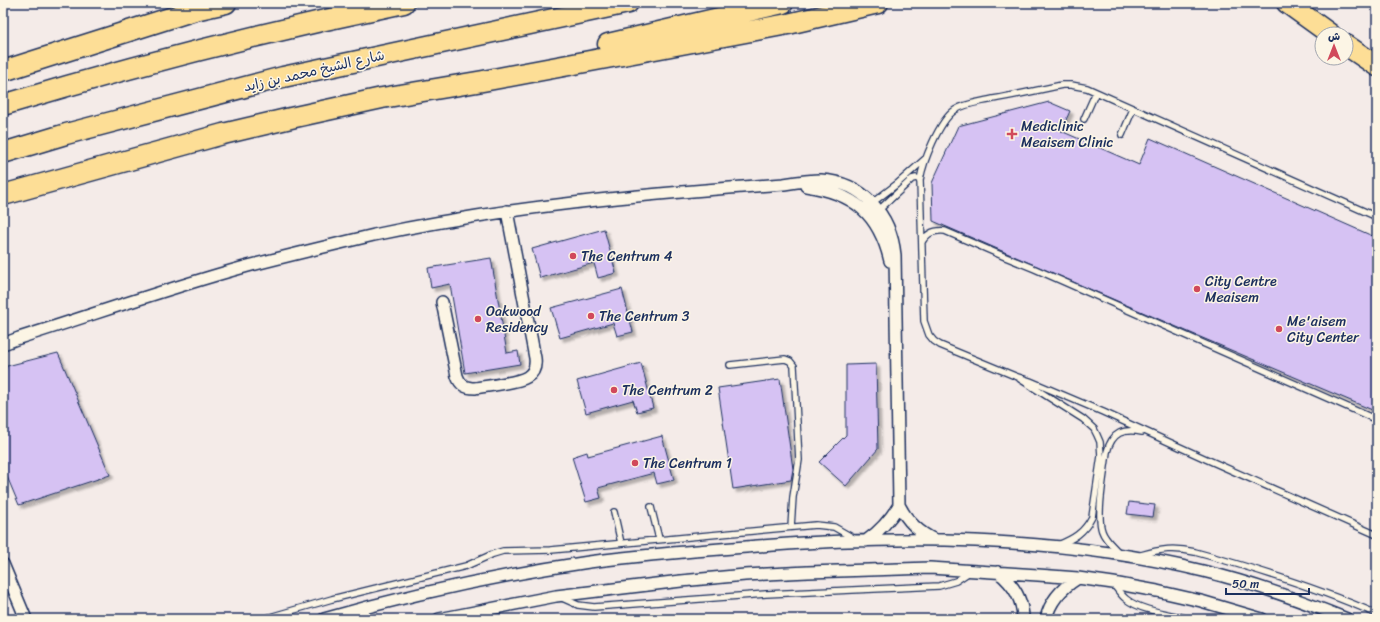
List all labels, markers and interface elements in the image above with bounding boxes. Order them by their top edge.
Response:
north arrow [1314,26,1354,66]
text: ش [1328,27,1340,46]
street label: شارع الشيخ محمد بن زايد [241,43,387,99]
place label: Mediclinic Meaisem Clinic [1021,114,1114,155]
marker: Mediclinic Meaisem Clinic [1006,128,1018,140]
place label: The Centrum 4 [581,244,673,269]
marker: The Centrum 4 [568,251,578,261]
place label: City Centre Meaisem [1205,269,1277,310]
marker: City Centre Meaisem [1192,284,1202,294]
place label: Oakwood Residency [486,299,549,340]
place label: The Centrum 3 [599,304,690,329]
place label: Me'aisem City Center [1287,309,1360,350]
marker: The Centrum 3 [586,311,596,321]
marker: Oakwood Residency [473,314,483,324]
marker: Me'aisem City Center [1274,324,1284,334]
place label: The Centrum 2 [622,378,713,403]
marker: The Centrum 2 [609,385,619,395]
place label: The Centrum 1 [643,451,732,476]
marker: The Centrum 1 [630,458,640,468]
scale bar [1226,570,1309,596]
text: 50 m [1232,573,1259,595]

